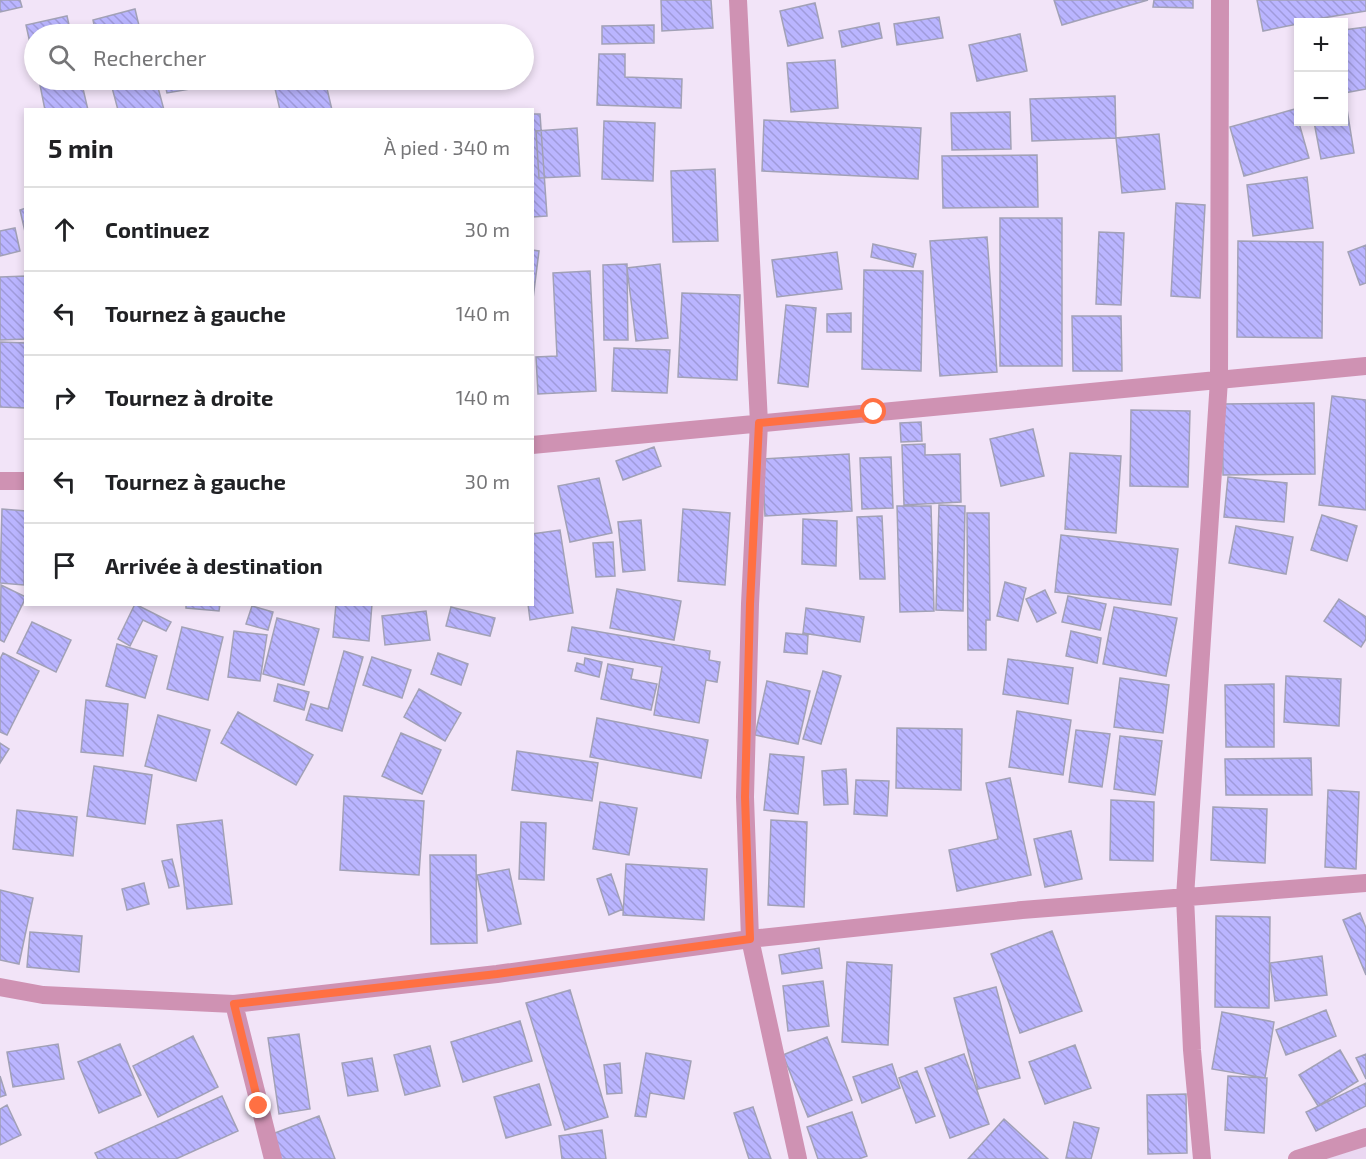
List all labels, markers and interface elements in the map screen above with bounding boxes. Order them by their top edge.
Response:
map controls [1294,18,1348,126]
button: + [1294,18,1348,72]
search box [24,24,534,90]
icon: search [45,41,78,74]
text: Rechercher [93,44,206,70]
button: − [1294,72,1348,126]
text: 5 min [48,132,114,163]
text: À pied · 340 m [384,135,510,159]
icon: ahead [48,213,81,246]
text: Continuez [105,216,209,242]
text: 30 m [465,217,510,241]
icon: left [48,297,81,330]
text: Tournez à gauche [105,300,286,326]
text: 140 m [456,301,510,325]
icon: right [48,381,81,414]
text: Tournez à droite [105,384,274,410]
text: 140 m [456,385,510,409]
route start [860,398,886,424]
icon: left [48,465,81,498]
text: Tournez à gauche [105,468,286,494]
text: 30 m [465,469,510,493]
icon: arrive [48,549,81,582]
text: Arrivée à destination [105,552,323,578]
route end [245,1092,271,1118]

